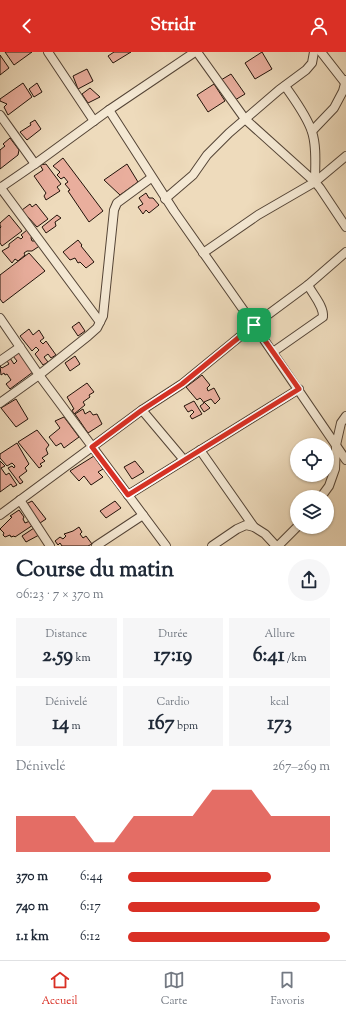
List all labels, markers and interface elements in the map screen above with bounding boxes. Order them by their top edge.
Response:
text: Stridr [150,13,196,39]
icon: back [16,15,38,37]
icon: person [308,15,330,37]
pin [237,308,271,342]
icon: arrive [243,314,265,336]
map controls [290,438,334,534]
button: locate [290,438,334,482]
button: layers [290,490,334,534]
text: Course du matin [16,555,174,587]
button: share [288,559,330,601]
text: 06:23 · 7 × 370 m [16,586,104,604]
text: Distance [46,626,87,642]
text: Durée [158,626,188,642]
text: Allure [264,626,295,642]
text: 2.59 [42,642,73,671]
text: 17:19 [154,642,192,671]
text: 6:41 [253,642,284,671]
text: km [73,650,91,666]
text: /km [284,650,307,666]
text: Dénivelé [45,694,87,710]
text: Cardio [156,694,190,710]
text: kcal [270,694,289,710]
text: 14 [52,710,69,739]
text: 167 [148,710,175,739]
text: 173 [267,710,292,739]
text: m [69,718,81,734]
text: bpm [175,718,198,734]
text: Dénivelé [16,758,66,776]
text: 267–269 m [272,758,330,776]
text: 370 m [16,868,48,886]
text: 6:44 [80,868,103,886]
text: 740 m [16,898,48,916]
text: 6:17 [80,898,101,916]
text: 1.1 km [16,928,49,946]
text: 6:12 [80,928,100,946]
tab: Accueil [42,969,78,1009]
tab: Carte [161,969,187,1009]
tab: Favoris [271,969,304,1009]

